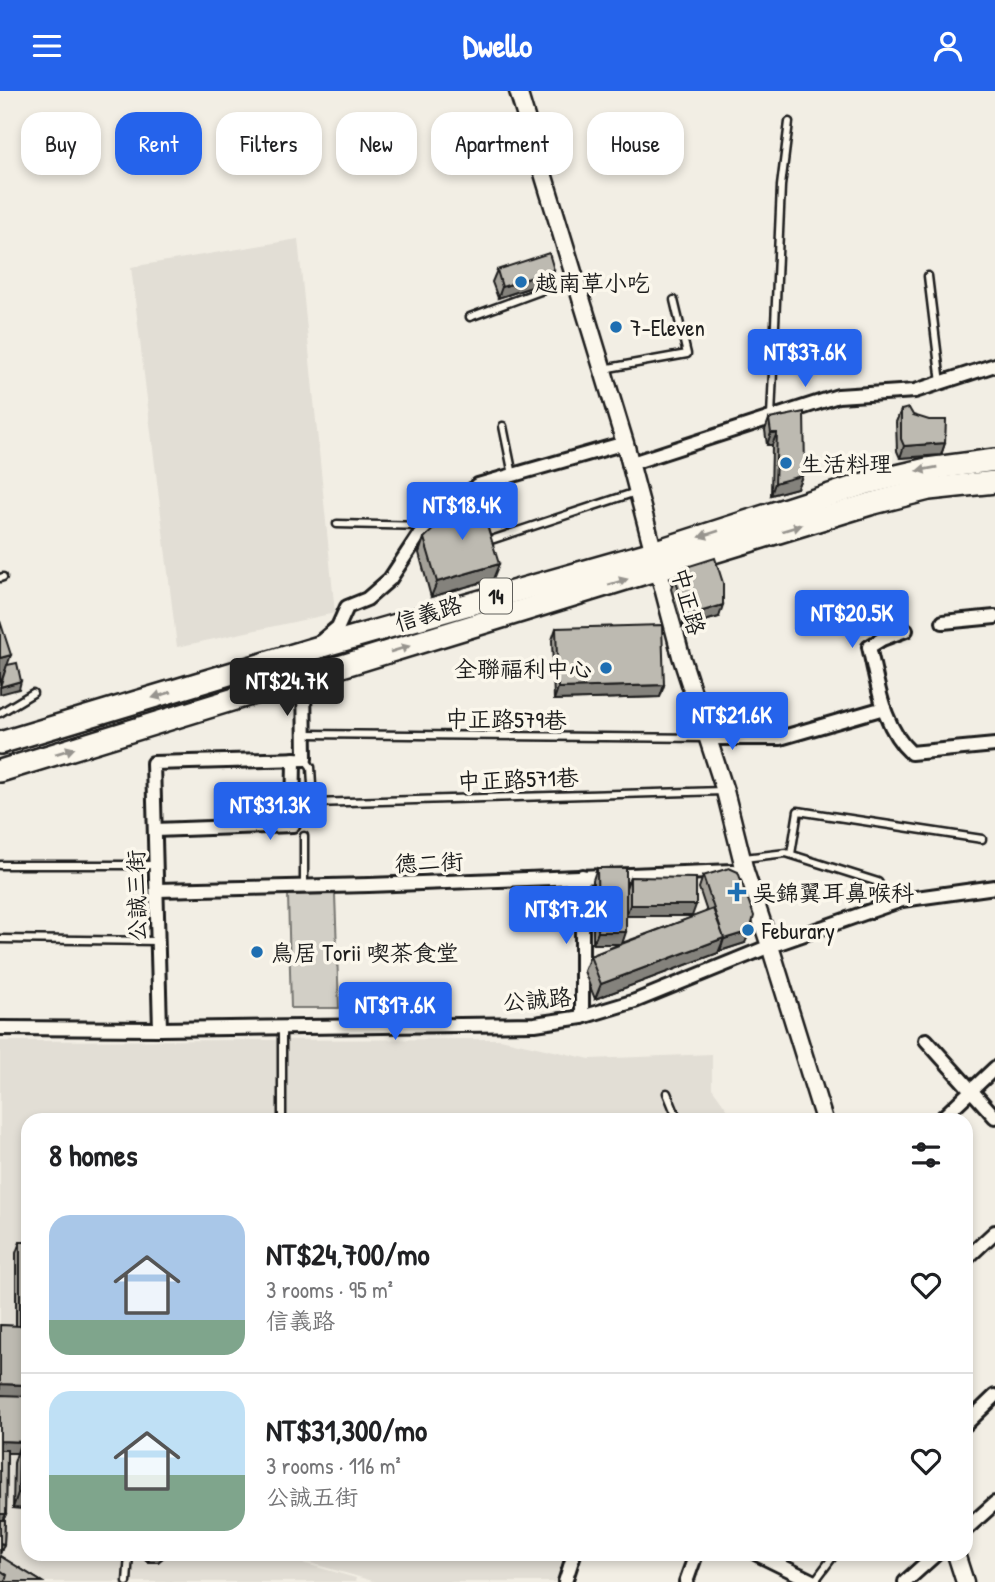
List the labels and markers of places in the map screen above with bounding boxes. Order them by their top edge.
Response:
place label: 越南草小吃 [535,267,650,298]
marker: 越南草小吃 [513,274,529,290]
place label: 7-Eleven [630,312,705,343]
marker: 7-Eleven [608,319,624,335]
pin: NT$37.6K [733,329,877,389]
place label: 生活料理 [800,448,892,479]
marker: 生活料理 [778,455,794,471]
pin: NT$18.4K [390,483,534,542]
pin: NT$20.5K [780,591,924,650]
place label: 全聯福利中心 [454,653,592,684]
pin: NT$24.7K [215,659,359,718]
marker: 全聯福利中心 [598,660,614,676]
pin: NT$21.6K [660,693,804,752]
pin: NT$31.3K [198,783,342,842]
place label: 吳錦翼耳鼻喉科 [753,877,914,908]
marker: 吳錦翼耳鼻喉科 [727,882,747,902]
pin: NT$17.2K [494,887,638,946]
place label: Feburary [761,915,835,946]
marker: Feburary [740,922,756,938]
place label: 鳥居 Torii 喫茶食堂 [271,937,459,968]
marker: 鳥居 Torii 喫茶食堂 [249,944,265,960]
pin: NT$17.6K [323,983,467,1042]

